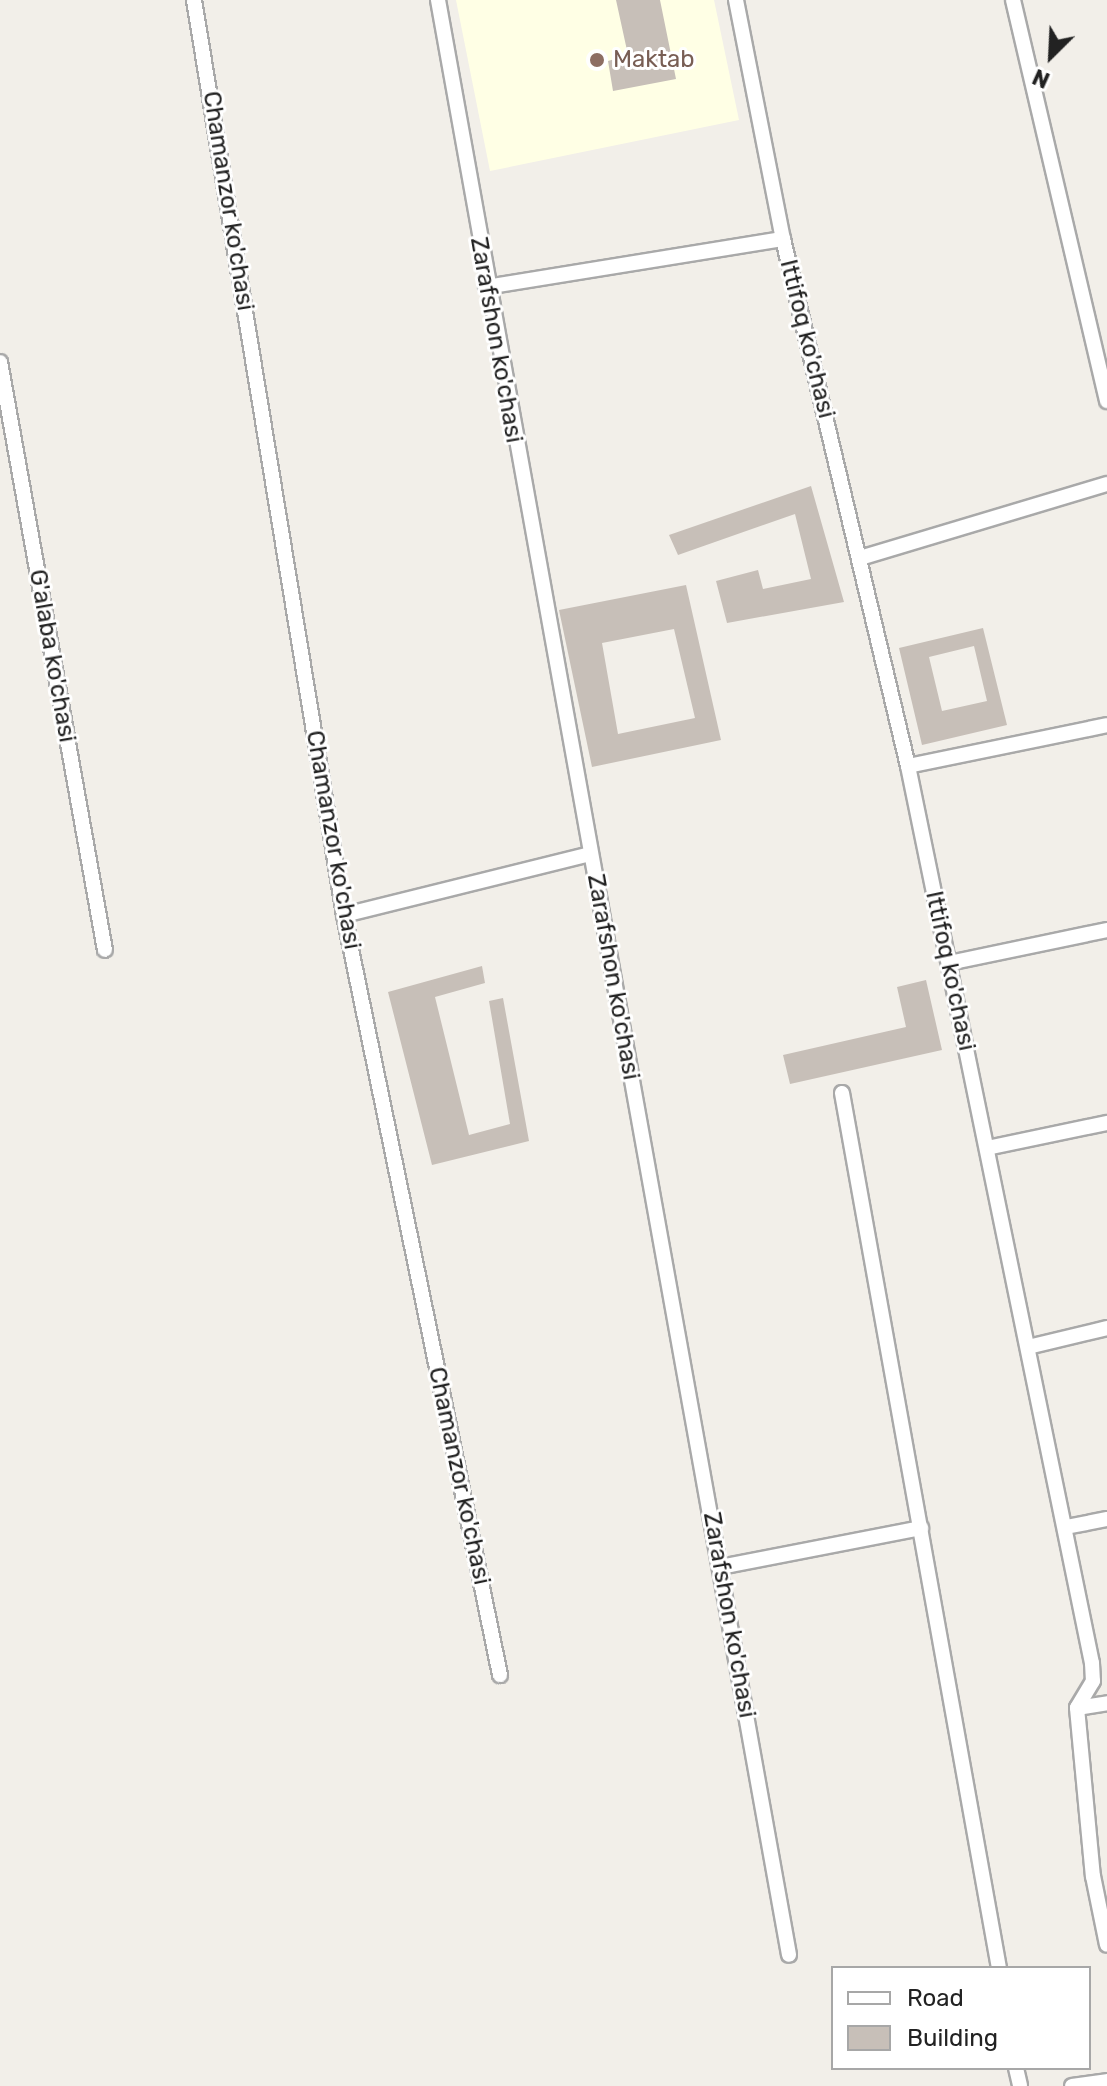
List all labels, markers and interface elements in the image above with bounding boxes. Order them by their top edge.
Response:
north arrow [1011,16,1091,96]
place label: Maktab [613,46,695,74]
marker: Maktab [588,51,606,69]
text: N [1028,63,1054,94]
street label: Chamanzor ko'chasi [196,89,260,313]
street label: Zarafshon ko'chasi [464,235,528,445]
street label: Ittifoq ko'chasi [773,257,841,421]
street label: G'alaba ko'chasi [23,567,81,745]
street label: Chamanzor ko'chasi [300,728,366,952]
street label: Zarafshon ko'chasi [581,872,645,1082]
street label: Ittifoq ko'chasi [919,888,981,1054]
street label: Chamanzor ko'chasi [422,1364,496,1588]
street label: Zarafshon ko'chasi [697,1510,761,1720]
legend [831,1966,1091,2070]
text: Road [907,1984,964,2012]
text: Building [907,2024,998,2052]

